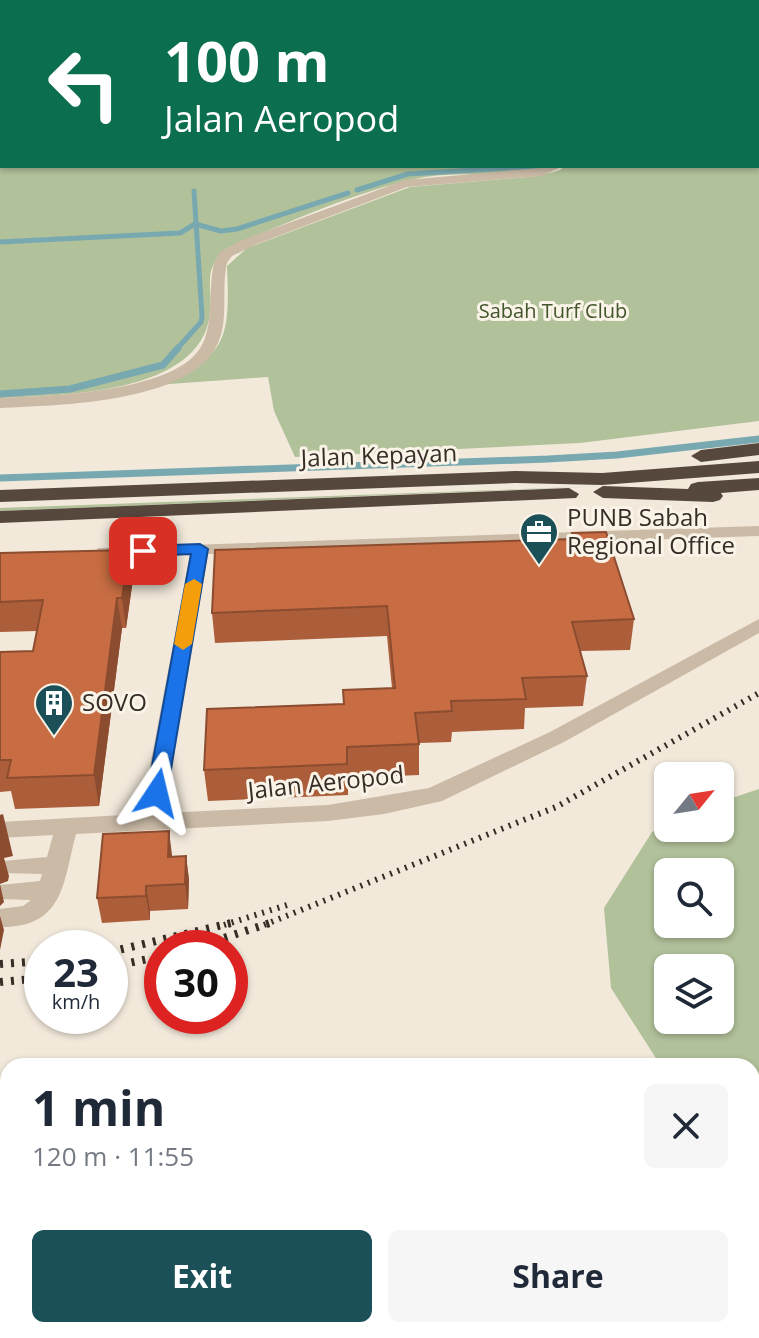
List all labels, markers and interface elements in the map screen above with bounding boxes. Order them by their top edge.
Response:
text: 100 m [164,22,330,98]
icon: left [32,32,136,136]
text: Jalan Aeropod [164,94,399,143]
park label: Sabah Turf Club [479,297,627,324]
street label: Jalan Kepayan [298,435,458,474]
place label: PUNB Sabah Regional Office [567,500,735,561]
office icon: PUNB Sabah Regional Office [518,511,560,566]
pin [109,517,177,585]
icon: arrive [121,529,165,573]
building icon: SOVO [33,682,75,737]
place label: SOVO [82,685,147,718]
position arrow [115,751,199,835]
street label: Jalan Aeropod [244,757,406,806]
north arrow [654,762,734,842]
map controls [654,762,734,1034]
button: search [654,858,734,938]
speed limit sign: 30 [144,930,248,1034]
text: 23 [53,944,99,999]
button: layers [654,954,734,1034]
text: km/h [52,988,100,1015]
text: 1 min [32,1075,165,1140]
button: close [644,1084,728,1168]
text: 120 m · 11:55 [32,1138,194,1174]
button: Exit [32,1230,372,1322]
button: Share [388,1230,728,1322]

